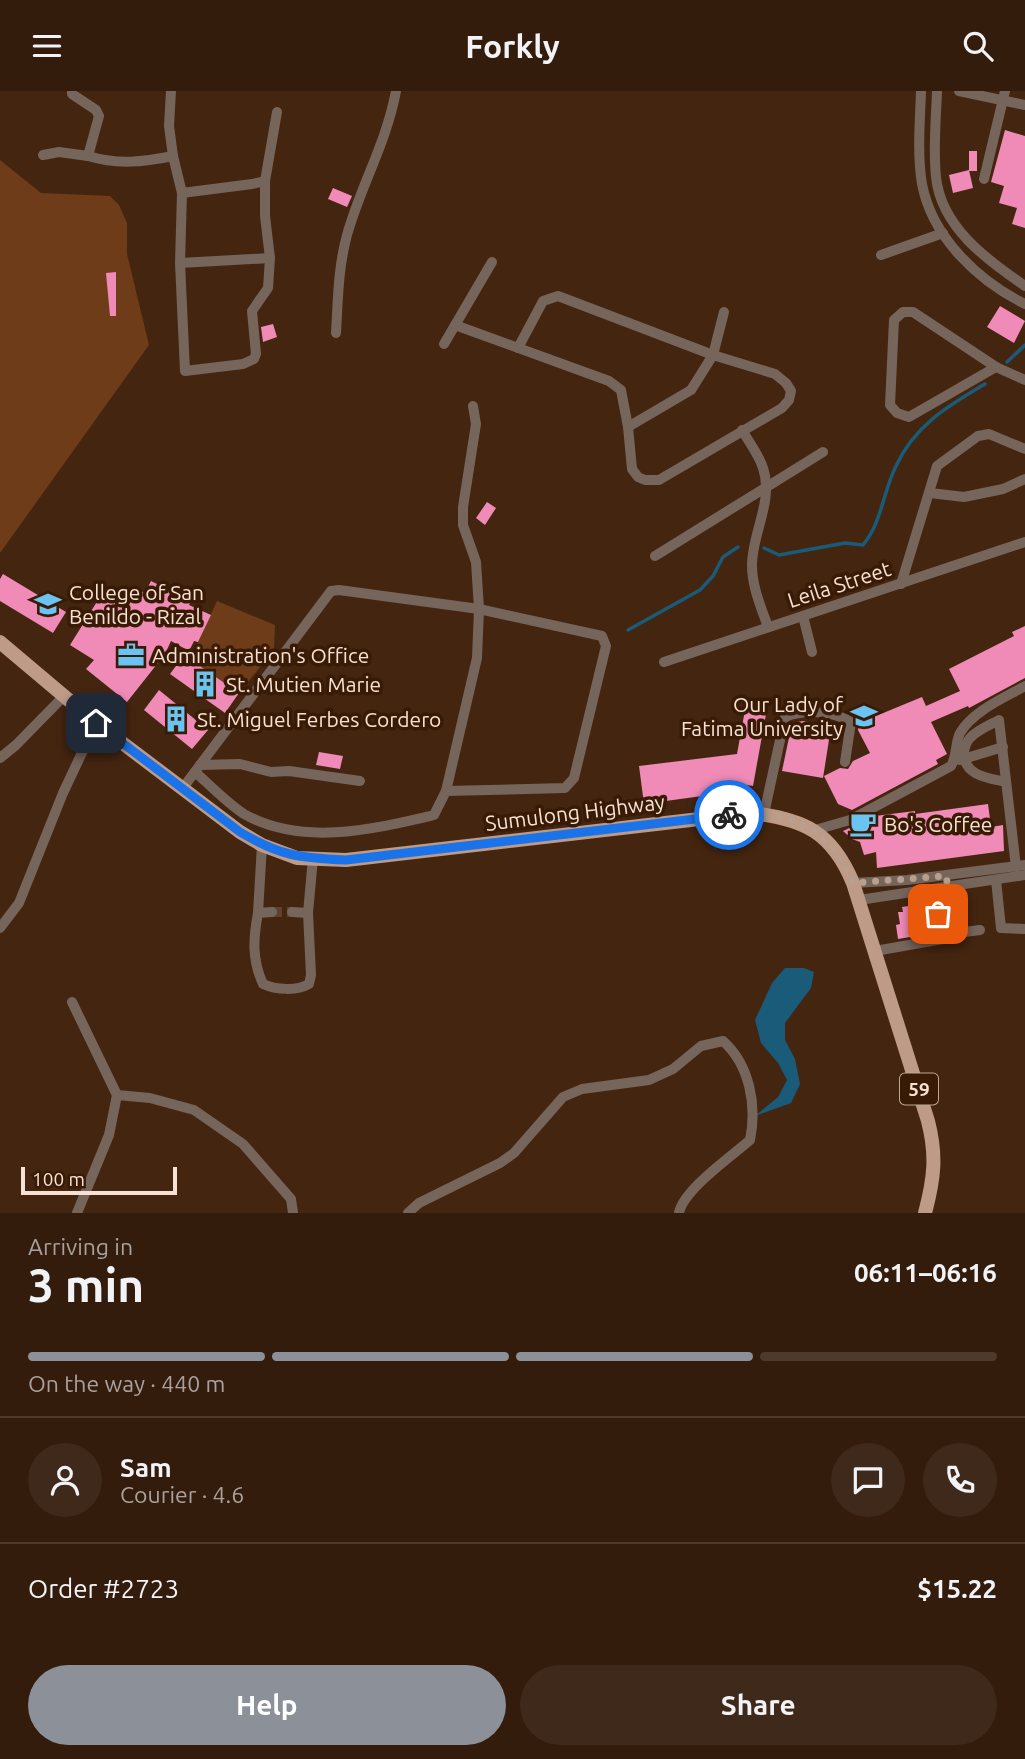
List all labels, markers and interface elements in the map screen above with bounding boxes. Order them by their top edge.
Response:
icon: menu [28,27,66,65]
icon: search [959,27,997,65]
text: Forkly [465,28,560,64]
street label: Leila Street [784,556,894,612]
place label: College of San Benildo - Rizal [69,580,204,628]
school or university icon: College of San Benildo - Rizal [33,589,63,619]
office icon: Administration's Office [116,640,146,670]
place label: Administration's Office [152,643,369,667]
building icon: St. Mutien Marie [190,669,220,699]
place label: St. Mutien Marie [226,672,381,696]
place label: Our Lady of Fatima University [681,692,844,740]
pin [66,693,126,753]
school or university icon: Our Lady of Fatima University [849,701,879,731]
icon: home [77,704,115,742]
building icon: St. Miguel Ferbes Cordero [161,704,191,734]
place label: St. Miguel Ferbes Cordero [197,707,441,731]
courier [694,780,764,850]
street label: Sumulong Highway [484,789,666,835]
icon: bike [710,796,748,834]
cafe icon: Bo's Coffee [848,809,878,839]
place label: Bo's Coffee [884,812,992,836]
pin [908,884,968,944]
icon: bag [919,895,957,933]
road number: 59 [900,1073,938,1105]
scale bar [21,1164,177,1196]
text: 100 m [32,1168,85,1190]
text: Arriving in [28,1234,133,1259]
text: 06:11–06:16 [854,1258,997,1287]
text: 3 min [28,1259,144,1311]
text: On the way · 440 m [28,1371,225,1396]
button: person [28,1443,102,1517]
button: chat [831,1443,905,1517]
button: phone [923,1443,997,1517]
text: Sam [120,1453,172,1482]
text: Courier · 4.6 [120,1482,244,1507]
text: Order #2723 [28,1574,179,1603]
text: $15.22 [917,1574,997,1603]
button: Help [28,1665,506,1745]
button: Share [520,1665,997,1745]

